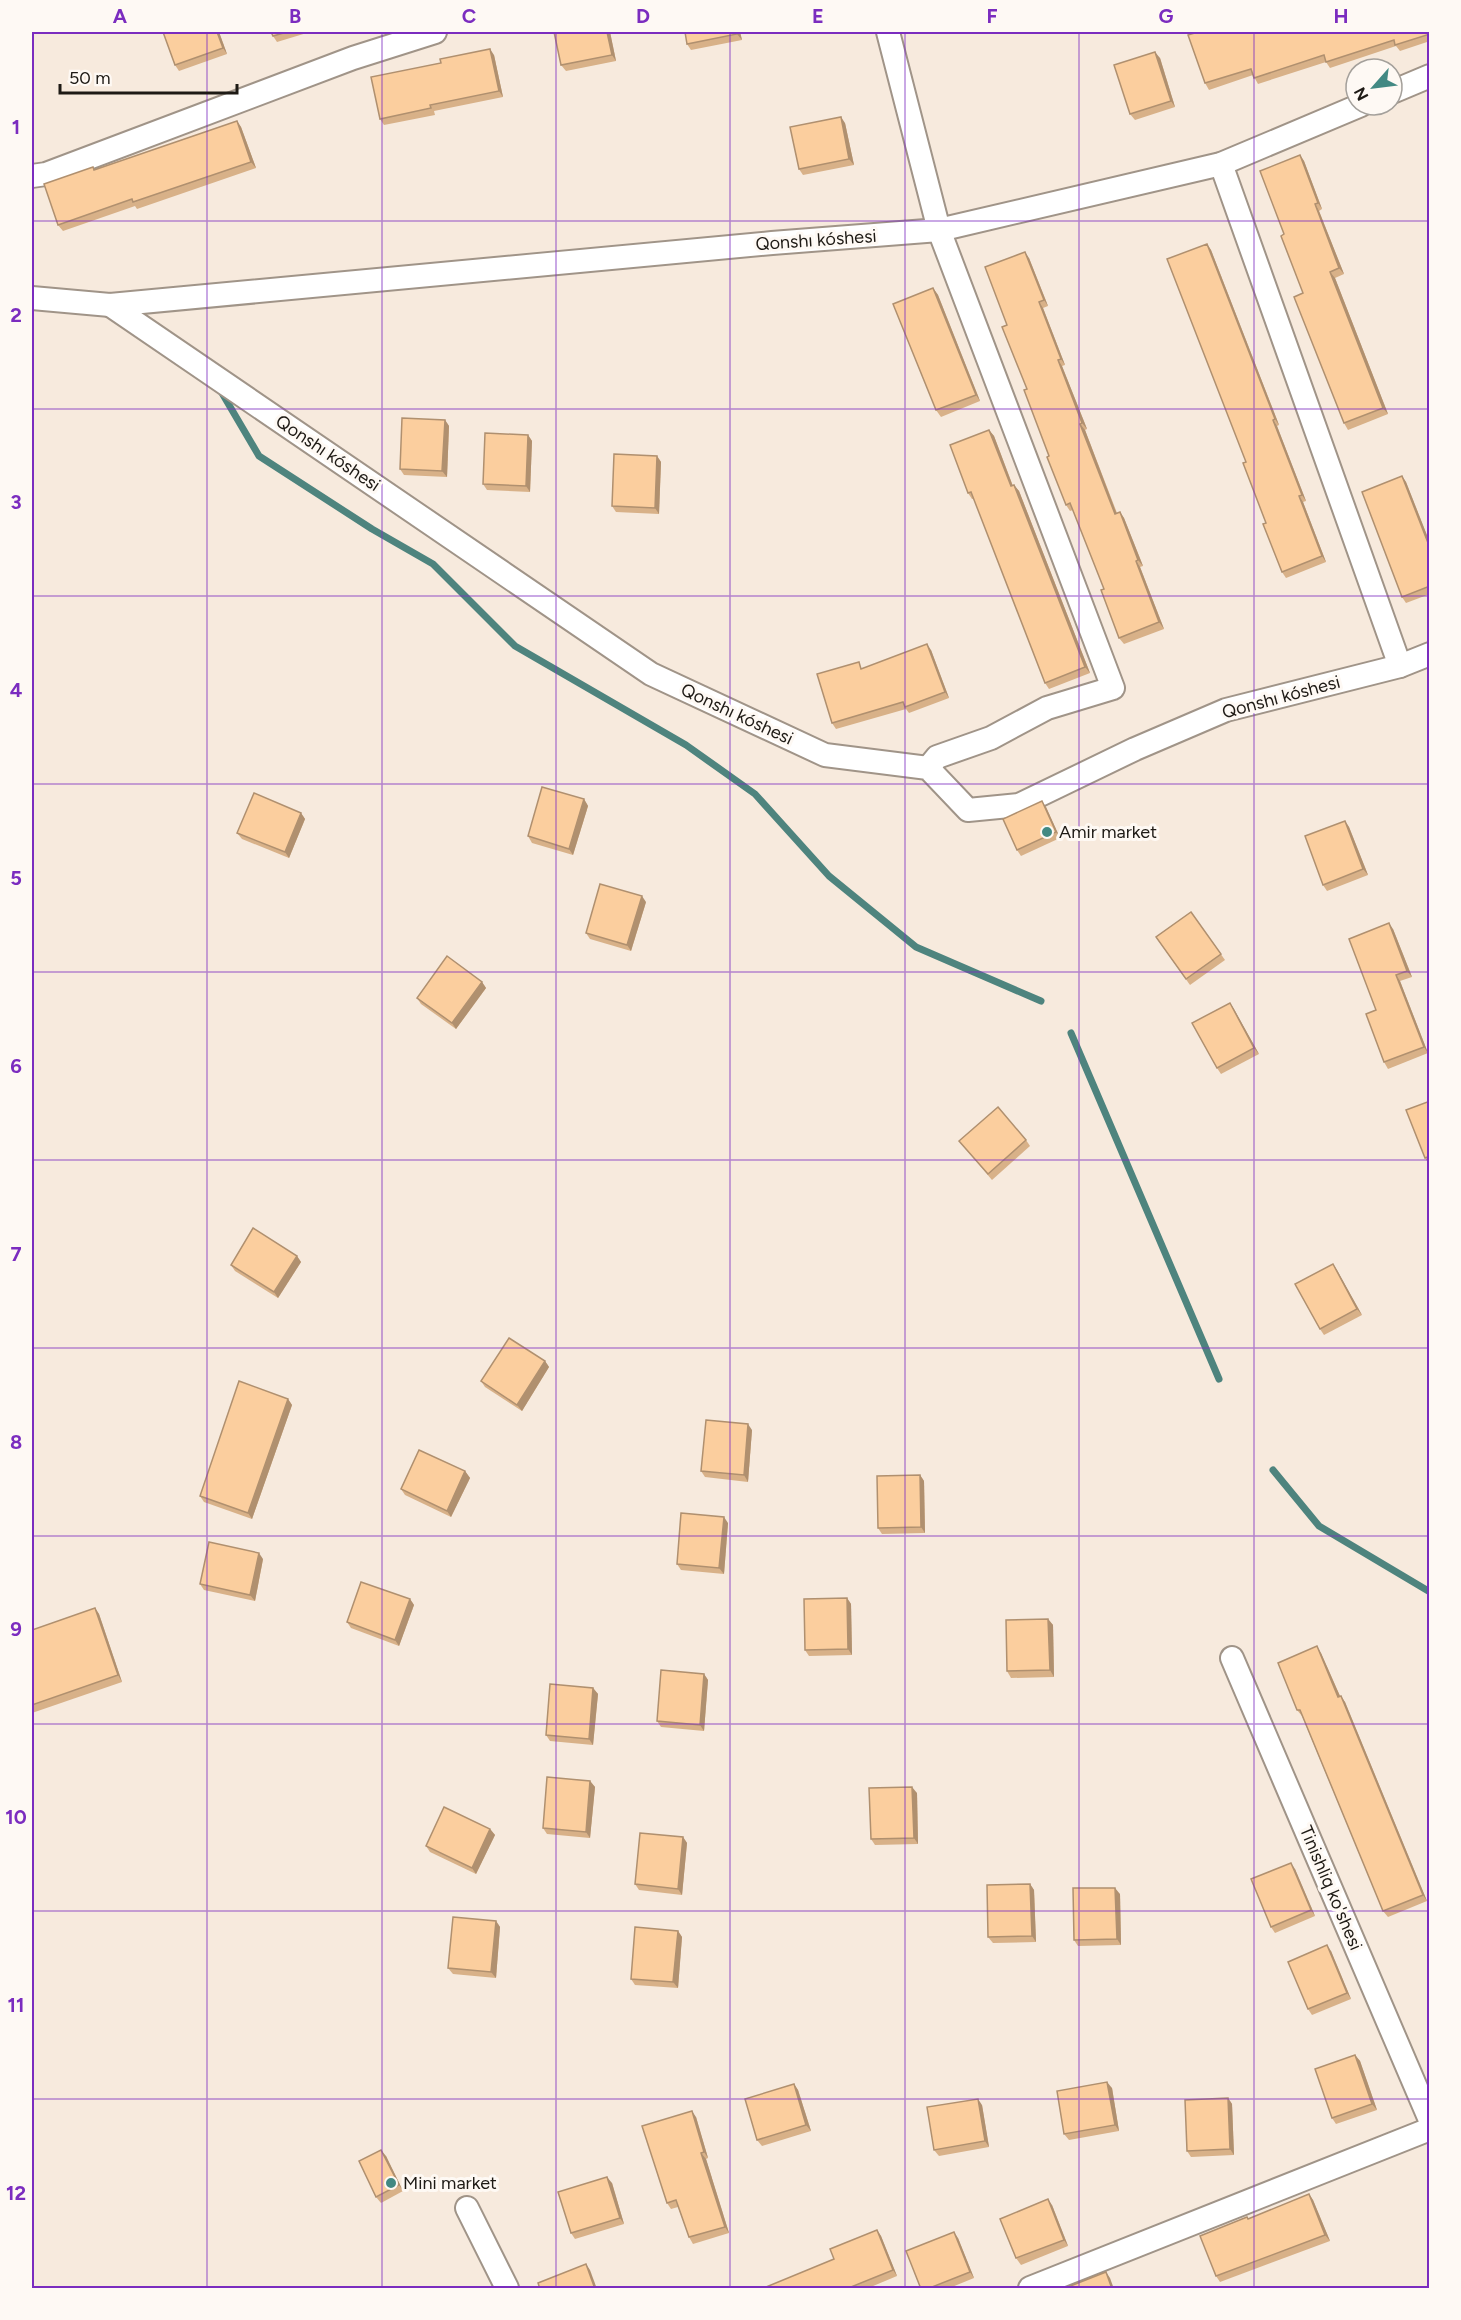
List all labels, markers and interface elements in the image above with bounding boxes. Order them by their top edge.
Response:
text: A [113,4,128,28]
text: B [289,4,301,28]
text: C [462,4,476,28]
text: D [636,4,650,28]
text: E [812,4,824,28]
text: F [986,4,998,28]
text: G [1159,4,1174,28]
text: H [1334,4,1349,28]
scale bar [60,57,237,95]
north arrow [1344,57,1404,117]
text: 50 m [69,67,111,89]
text: N [1350,84,1372,104]
text: 1 [12,115,20,139]
street label: Qonshı kóshesi [755,225,877,255]
text: 2 [10,303,22,327]
street label: Qonshı kóshesi [272,410,384,496]
text: 3 [10,490,22,514]
street label: Qonshı kóshesi [1220,671,1342,723]
text: 4 [10,678,23,702]
street label: Qonshı kóshesi [677,678,797,750]
place label: Amir market [1059,821,1157,843]
marker: Amir market [1040,825,1054,839]
text: 5 [10,866,22,890]
text: 6 [10,1054,22,1078]
text: 7 [10,1242,22,1266]
text: 8 [10,1430,22,1454]
text: 9 [10,1617,22,1641]
text: 10 [5,1805,27,1829]
street label: Tinishliq ko'shesi [1295,1822,1367,1954]
text: 11 [8,1993,24,2017]
place label: Mini market [403,2172,497,2194]
marker: Mini market [384,2176,398,2190]
text: 12 [6,2181,26,2205]

